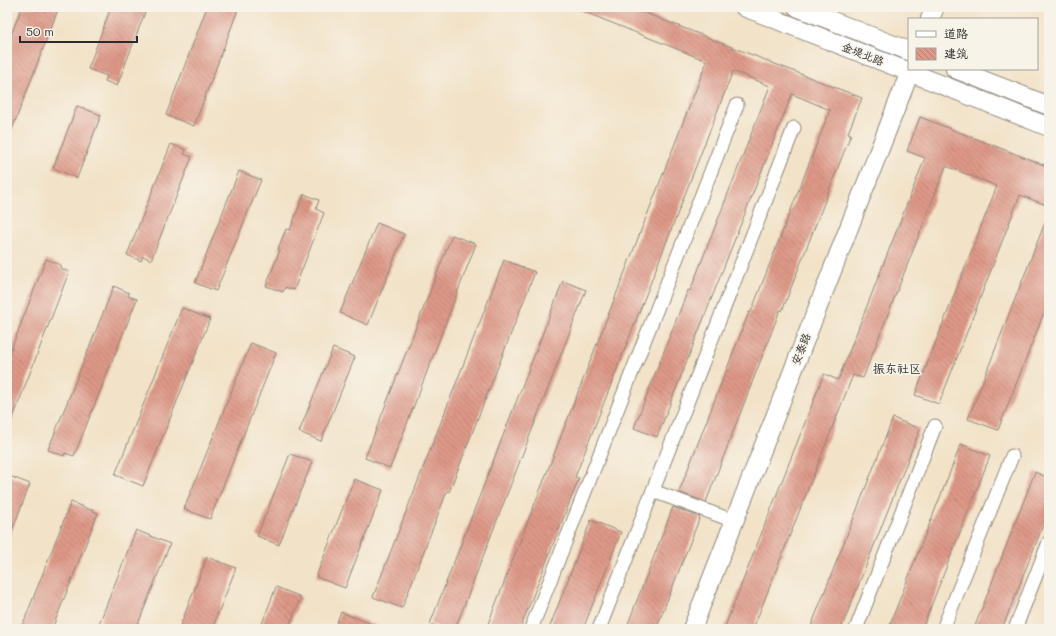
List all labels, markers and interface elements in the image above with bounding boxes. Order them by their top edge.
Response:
scale bar [20,18,137,44]
legend [908,18,1038,70]
text: 50 m [26,23,54,39]
text: 道路 [944,25,968,41]
street label: 金堤北路 [840,39,886,68]
text: 建筑 [944,45,968,61]
street label: 安泰路 [788,331,813,367]
district label: 振东社区 [873,360,921,376]

